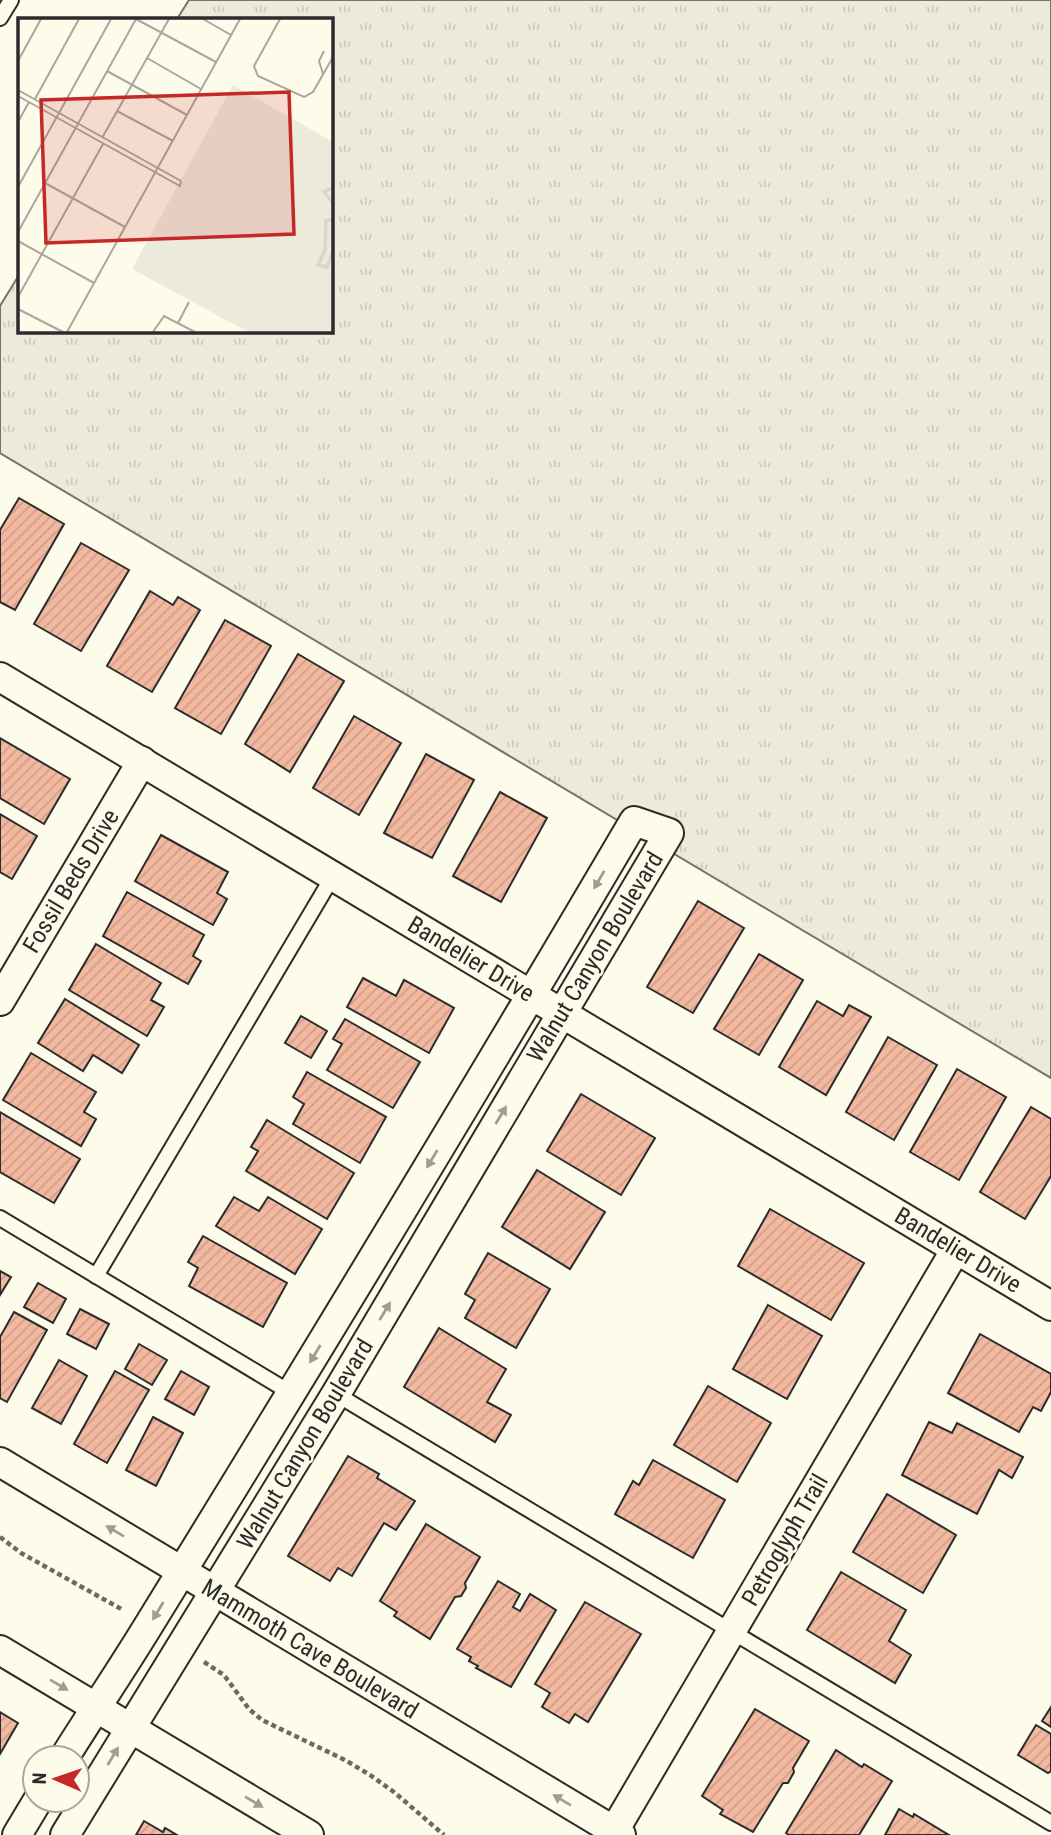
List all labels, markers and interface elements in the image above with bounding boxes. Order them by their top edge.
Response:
inset map [18,18,332,332]
street label: Fossil Beds Drive [17,804,125,958]
street label: Walnut Canyon Boulevard [521,847,669,1067]
one-way arrow [593,870,605,889]
street label: Bandelier Drive [403,910,539,1008]
one-way arrow [495,1106,508,1125]
one-way arrow [426,1150,439,1169]
street label: Bandelier Drive [890,1201,1026,1299]
one-way arrow [379,1301,391,1320]
street label: Walnut Canyon Boulevard [231,1334,379,1554]
one-way arrow [308,1344,321,1363]
street label: Petroglyph Trail [736,1469,834,1611]
one-way arrow [106,1525,125,1538]
street label: Mammoth Cave Boulevard [197,1573,423,1725]
one-way arrow [152,1601,164,1620]
one-way arrow [49,1679,68,1692]
north arrow [21,1744,91,1814]
one-way arrow [106,1746,119,1765]
text: N [28,1772,51,1785]
one-way arrow [553,1794,572,1806]
one-way arrow [244,1796,263,1808]

